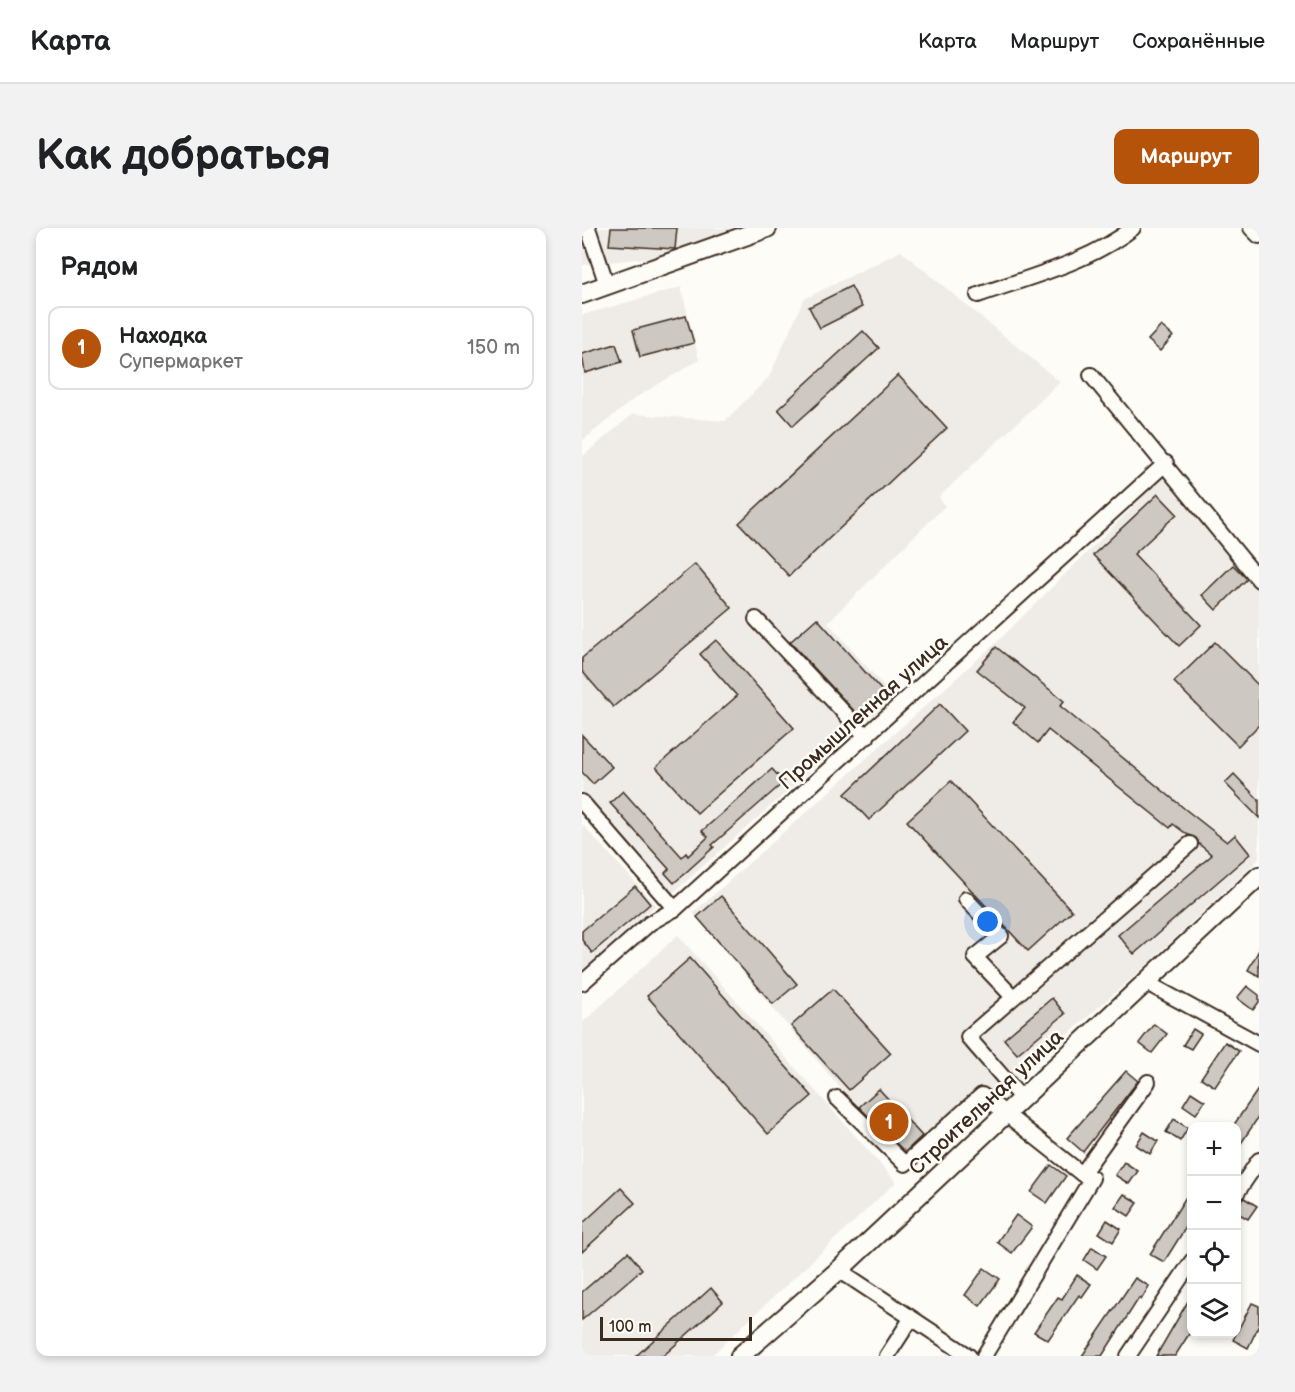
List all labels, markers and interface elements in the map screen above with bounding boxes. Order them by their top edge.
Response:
text: Карта [30,25,110,58]
text: Карта [918,29,977,54]
text: Маршрут [1010,29,1099,54]
text: Сохранённые [1132,29,1265,54]
button: Маршрут [1114,129,1259,184]
text: Как добраться [36,131,331,182]
text: Рядом [60,252,138,283]
text: Находка [119,323,207,350]
text: 1 [77,336,86,360]
text: 150 m [467,336,520,360]
text: Супермаркет [119,350,243,374]
street label: Промышленная улица [774,629,953,795]
your location [973,907,1002,936]
street label: Строительная улица [904,1024,1069,1180]
pin: 1 [870,1100,908,1144]
map controls [1187,1122,1241,1338]
button: + [1187,1122,1241,1176]
button: − [1187,1176,1241,1230]
button: locate [1187,1230,1241,1284]
button: layers [1187,1284,1241,1338]
scale bar [600,1314,752,1342]
text: 100 m [609,1318,652,1337]

